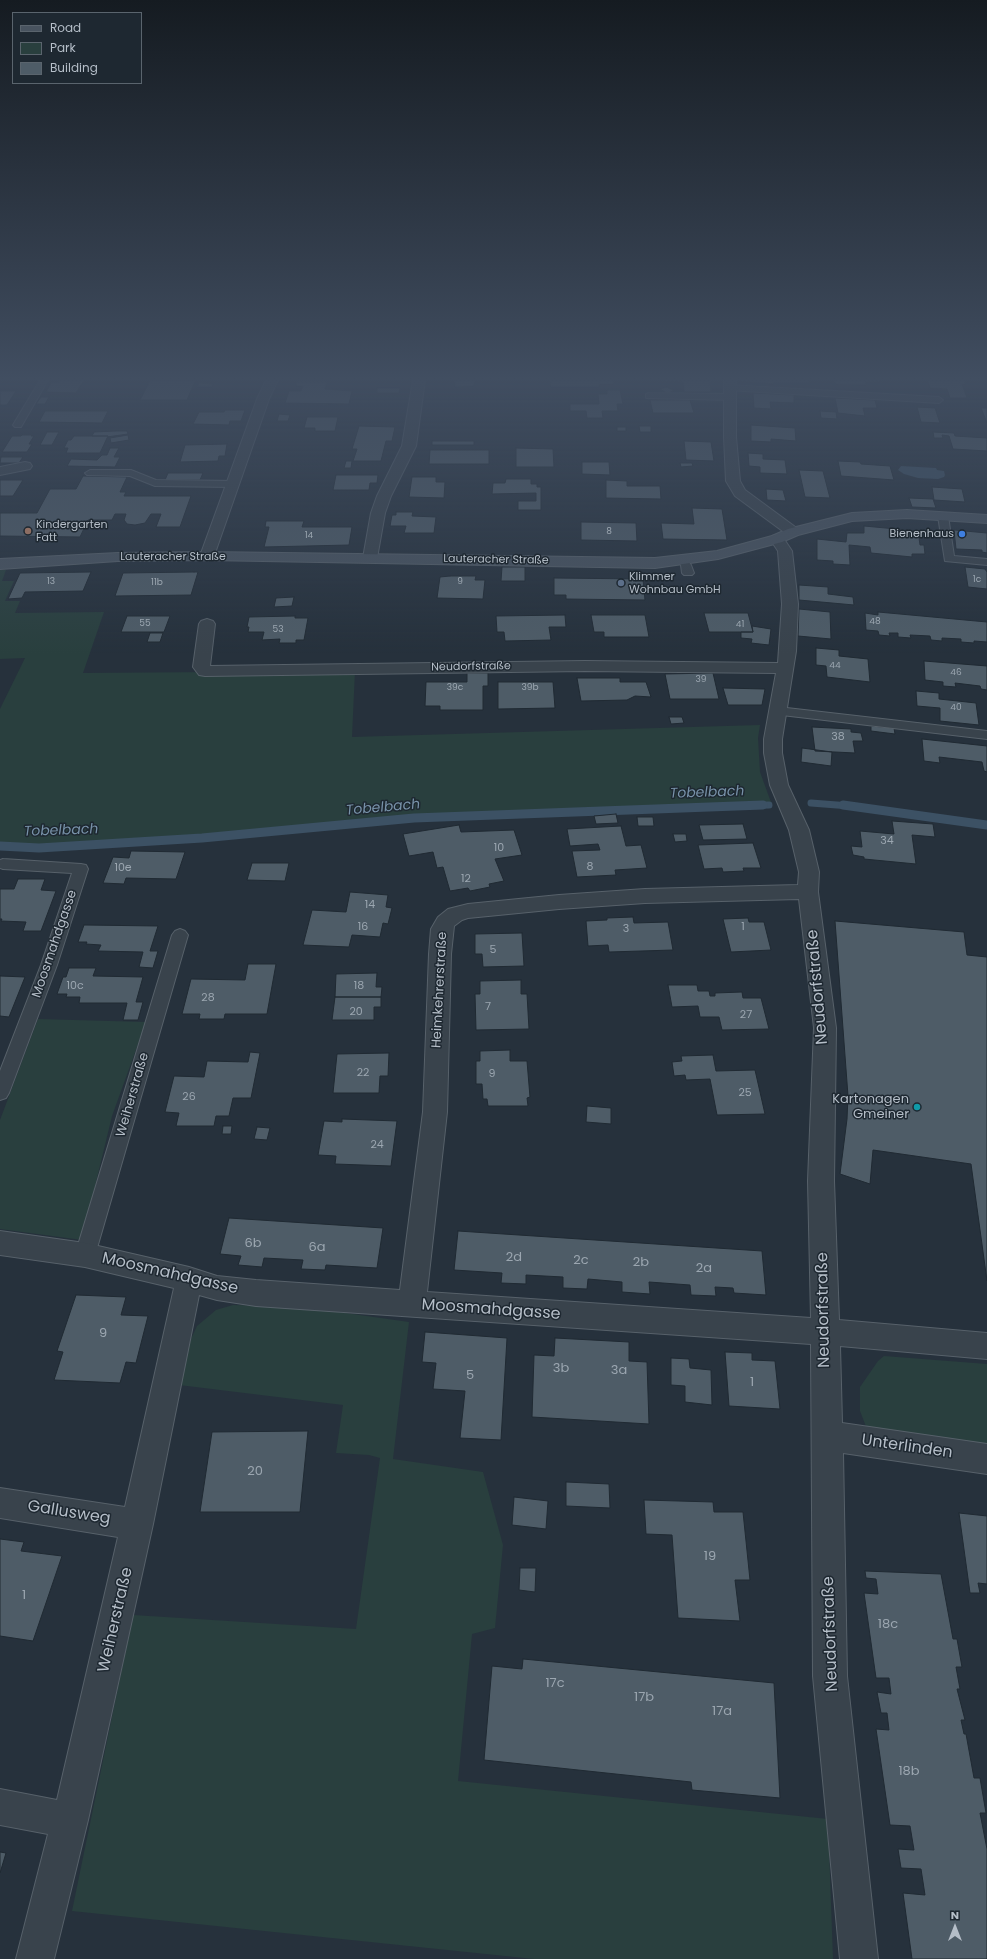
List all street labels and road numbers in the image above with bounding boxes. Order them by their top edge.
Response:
street label: Lauteracher Straße [120,550,226,564]
street label: Lauteracher Straße [443,552,549,568]
street label: Neudorfstraße [431,660,511,674]
street label: Moosmahdgasse [29,888,81,1000]
street label: Neudorfstraße [803,929,833,1045]
street label: Heimkehrerstraße [429,931,451,1049]
street label: Weiherstraße [113,1051,153,1139]
street label: Moosmahdgasse [100,1249,240,1299]
street label: Neudorfstraße [813,1252,835,1368]
street label: Moosmahdgasse [421,1296,561,1324]
street label: Unterlinden [860,1431,954,1463]
street label: Gallusweg [26,1497,112,1529]
street label: Weiherstraße [95,1566,137,1674]
street label: Neudorfstraße [819,1576,843,1692]

